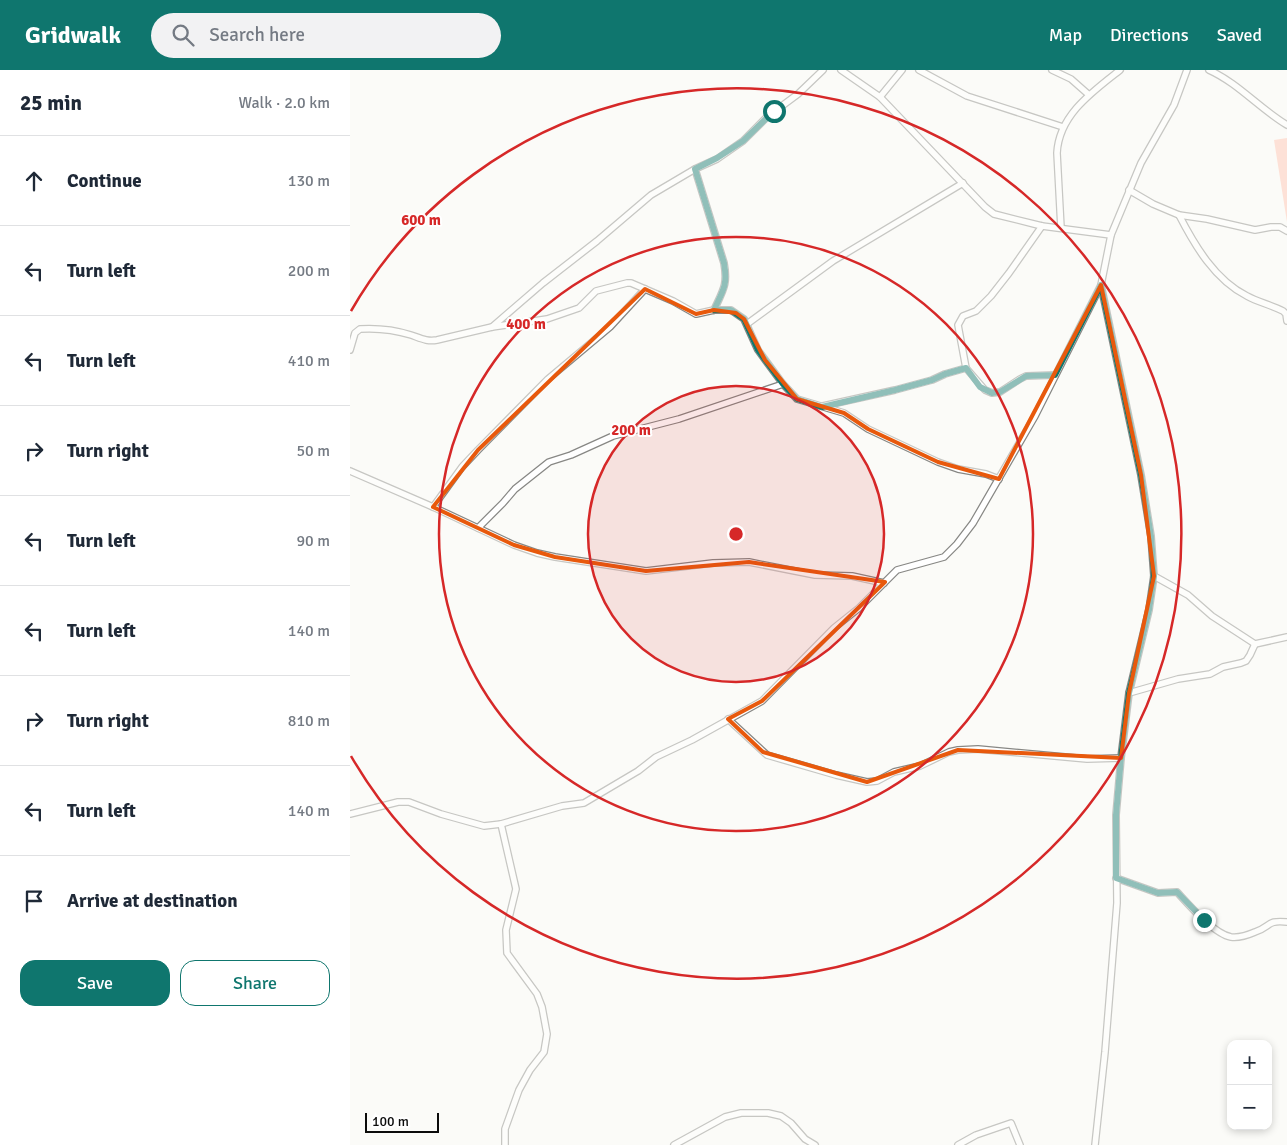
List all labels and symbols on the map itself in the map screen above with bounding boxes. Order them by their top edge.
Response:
route start [763,100,786,123]
text: 600 m [401,211,441,229]
text: 400 m [506,315,546,333]
text: 200 m [611,421,651,439]
centre of rings [727,525,745,543]
route end [1193,909,1216,932]
scale bar [365,1110,439,1133]

